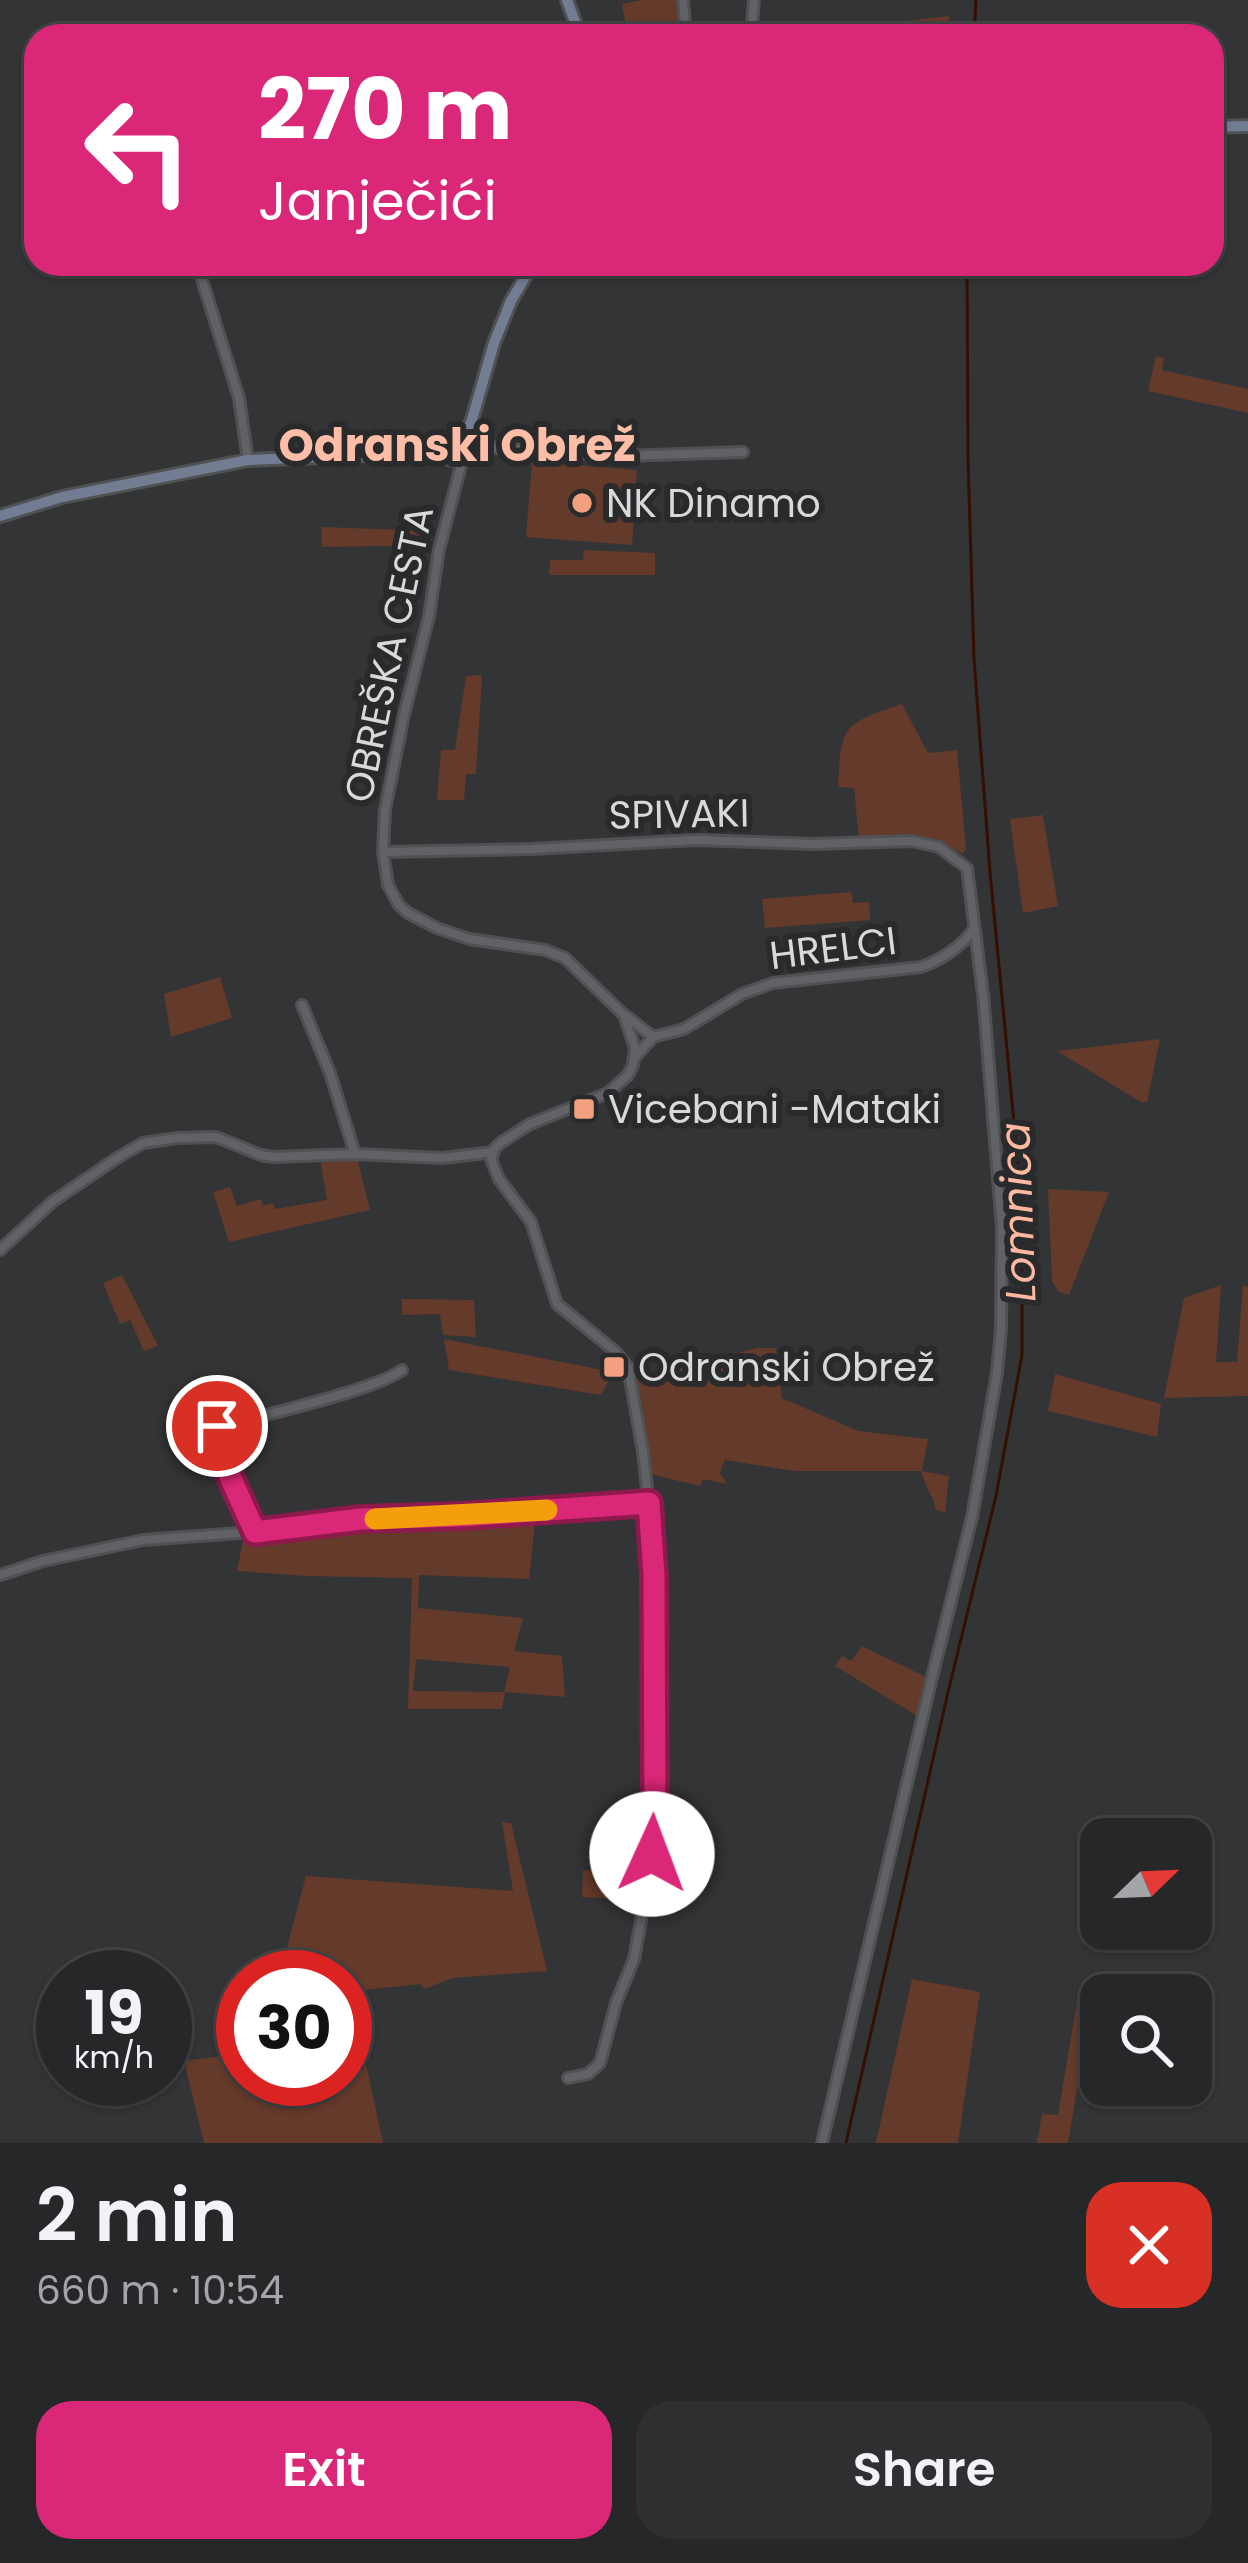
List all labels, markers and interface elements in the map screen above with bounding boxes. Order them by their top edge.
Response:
text: 270 m [258,51,512,168]
icon: left [60,72,216,228]
text: Janječići [258,163,497,239]
district label: Odranski Obrež [278,414,636,477]
place label: NK Dinamo [606,476,821,531]
marker: NK Dinamo [569,490,595,516]
street label: OBREŠKA CESTA [331,501,447,807]
street label: SPIVAKI [608,785,750,843]
street label: HRELCI [766,913,900,983]
place label: Vicebani -Mataki [608,1082,941,1137]
marker: Vicebani -Mataki [571,1096,597,1122]
water label: Lomnica [985,1121,1051,1303]
place label: Odranski Obrež [638,1340,935,1395]
marker: Odranski Obrež [601,1354,627,1380]
pin [166,1375,268,1477]
icon: arrive [184,1393,250,1459]
position arrow [589,1791,715,1917]
north arrow [1080,1818,1212,1950]
map controls [1080,1818,1212,2106]
speed limit sign: 30 [216,1950,372,2106]
text: 19 [84,1971,144,2055]
button: search [1080,1974,1212,2106]
text: km/h [74,2036,154,2079]
text: 2 min [36,2165,238,2266]
button: close [1086,2182,1212,2308]
text: 660 m · 10:54 [36,2263,284,2318]
button: Exit [36,2401,612,2539]
button: Share [636,2401,1212,2539]

